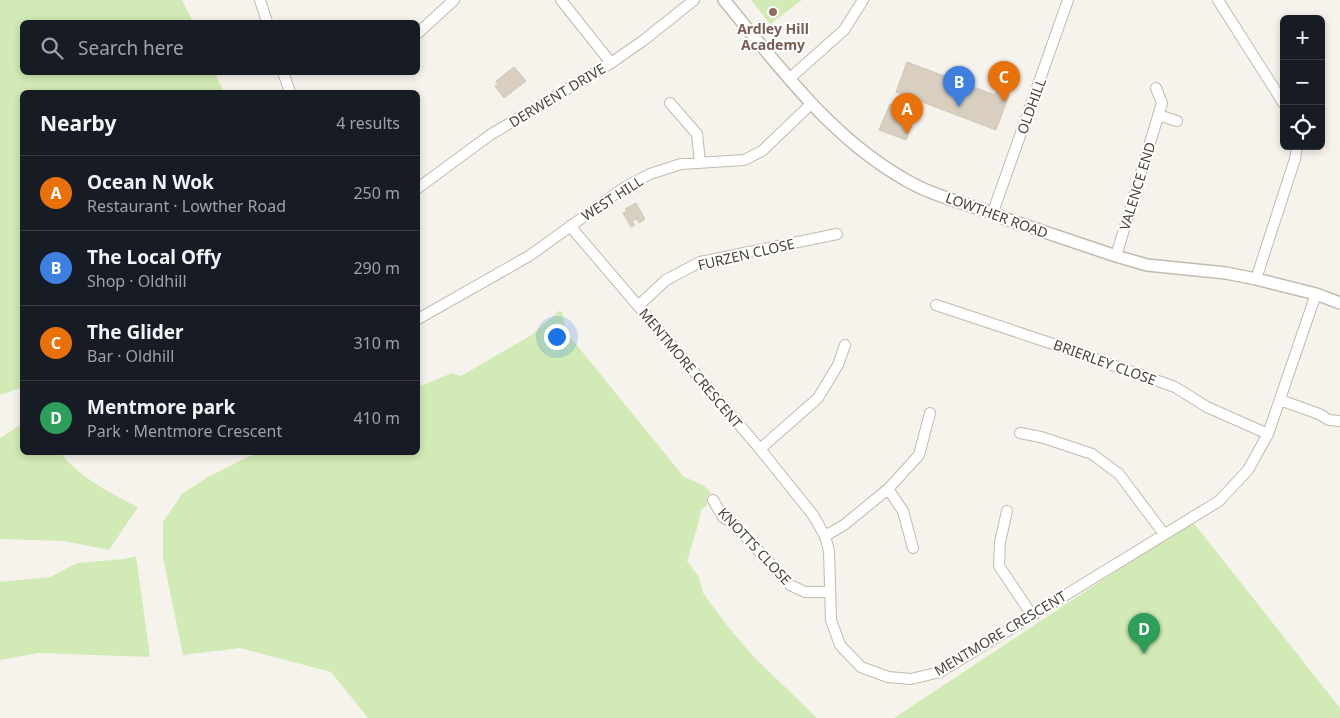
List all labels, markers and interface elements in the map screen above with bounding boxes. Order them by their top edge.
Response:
marker: Ardley Hill Academy [767,6,779,18]
map controls [1280,15,1325,150]
button: + [1280,15,1325,60]
place label: Ardley Hill Academy [737,19,809,54]
search box [20,20,420,75]
icon: search [38,34,66,62]
text: Search here [78,35,184,61]
street label: DERWENT DRIVE [505,59,609,131]
button: − [1280,60,1325,105]
pin: C [988,61,1020,102]
pin: B [943,66,975,107]
street label: OLDHILL [1012,75,1050,137]
pin: A [891,93,923,134]
button: locate [1280,105,1325,150]
text: Nearby [40,109,116,137]
text: 4 results [336,112,400,134]
street label: VALENCE END [1115,139,1159,233]
text: Ocean N Wok [87,169,214,195]
street label: WEST HILL [578,171,646,225]
text: A [50,182,62,204]
text: 250 m [353,182,400,204]
street label: LOWTHER ROAD [943,188,1051,242]
text: Restaurant · Lowther Road [87,195,286,217]
street label: FURZEN CLOSE [696,234,796,274]
text: The Local Offy [87,244,221,270]
text: B [51,257,61,279]
text: 290 m [353,257,400,279]
text: Shop · Oldhill [87,270,187,292]
street label: MENTMORE CRESCENT [635,304,747,432]
text: The Glider [87,319,184,345]
your location [544,324,570,350]
text: C [51,332,61,354]
text: 310 m [353,332,400,354]
street label: BRIERLEY CLOSE [1051,335,1159,389]
text: Bar · Oldhill [87,345,174,367]
text: Mentmore park [87,394,235,420]
text: D [50,407,62,429]
text: 410 m [353,407,400,429]
text: Park · Mentmore Crescent [87,420,282,442]
street label: KNOTTS CLOSE [714,503,796,589]
street label: MENTMORE CRESCENT [930,586,1070,680]
pin: D [1128,613,1160,654]

